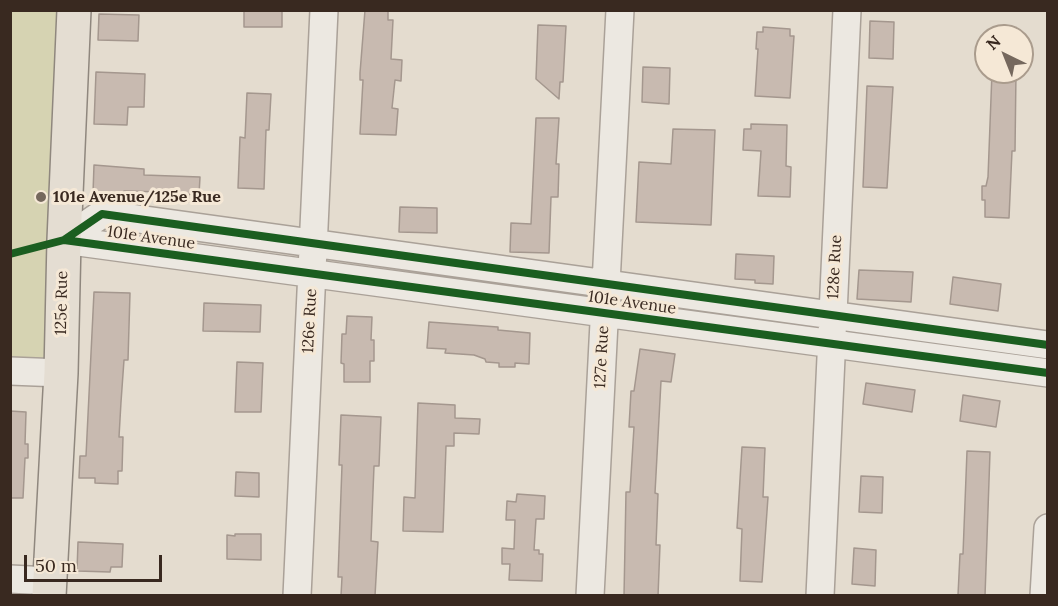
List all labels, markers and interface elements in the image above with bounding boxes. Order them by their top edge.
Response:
north arrow [974,24,1034,84]
text: N [982,31,1004,54]
place label: 101e Avenue/125e Rue [53,187,221,207]
marker: 101e Avenue/125e Rue [34,190,48,204]
street label: 101e Avenue [106,222,196,254]
street label: 128e Rue [824,234,846,300]
street label: 125e Rue [52,271,72,335]
street label: 101e Avenue [587,287,677,319]
street label: 126e Rue [299,288,321,354]
street label: 127e Rue [591,325,613,389]
scale bar [27,543,165,581]
text: 50 m [35,554,77,577]

